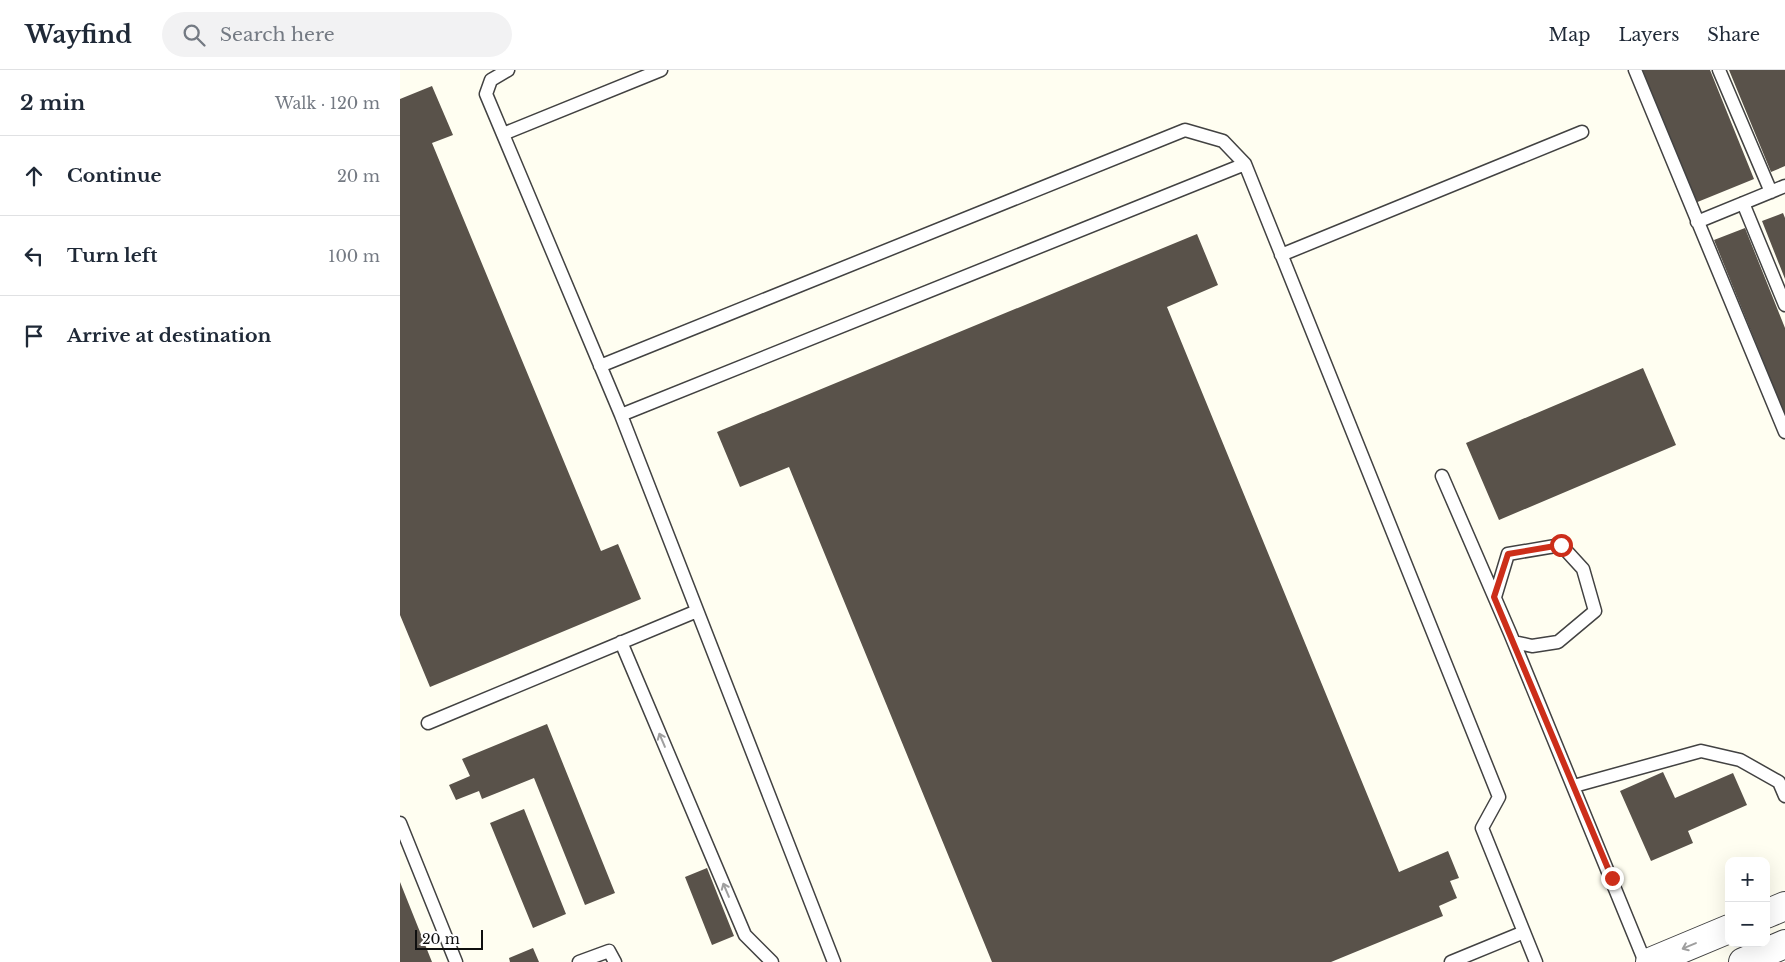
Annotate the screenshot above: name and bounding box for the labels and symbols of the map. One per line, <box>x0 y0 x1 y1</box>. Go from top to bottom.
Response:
route start <box>1550 534 1573 557</box>
one-way arrow <box>656 733 666 748</box>
route end <box>1601 867 1624 890</box>
one-way arrow <box>720 883 730 898</box>
scale bar <box>415 927 482 950</box>
one-way arrow <box>1682 941 1697 951</box>

